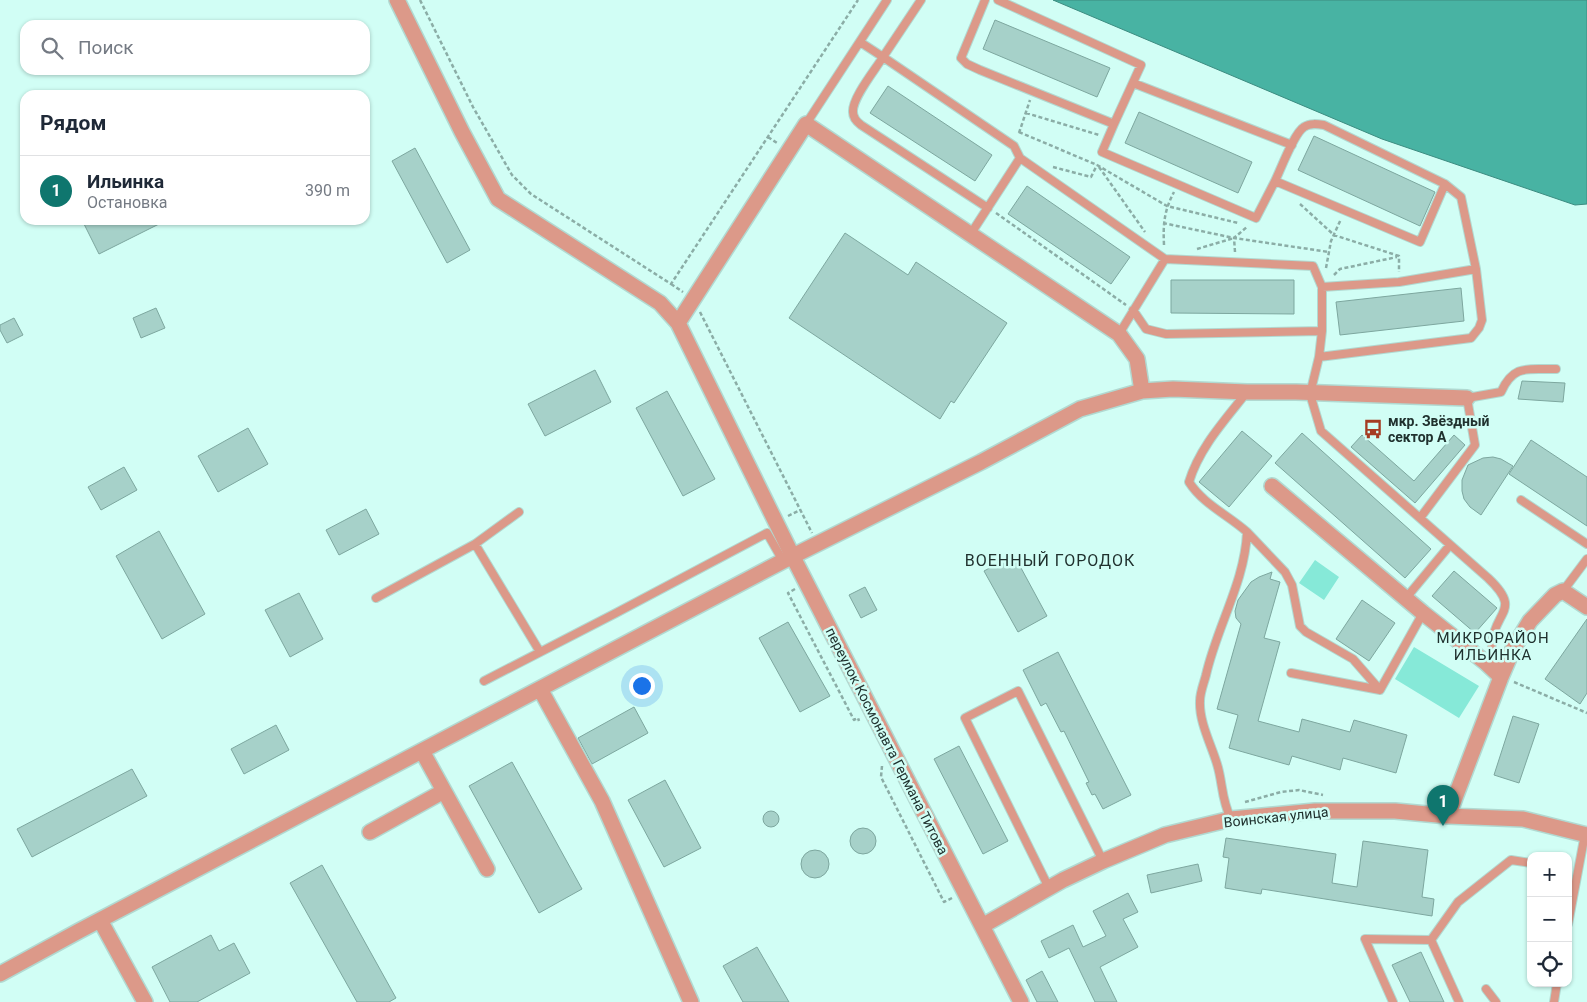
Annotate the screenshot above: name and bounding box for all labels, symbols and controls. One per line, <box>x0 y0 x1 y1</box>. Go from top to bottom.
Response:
search box <box>20 20 370 75</box>
icon: search <box>38 34 66 62</box>
text: Поиск <box>78 36 134 59</box>
text: Рядом <box>40 111 106 135</box>
text: Ильинка <box>87 170 164 193</box>
text: 1 <box>51 181 61 200</box>
text: 390 m <box>305 181 350 200</box>
text: Остановка <box>87 193 168 212</box>
place label: мкр. Звёздный сектор А <box>1388 413 1490 445</box>
bus stop icon: мкр. Звёздный сектор А <box>1362 418 1384 440</box>
district label: ВОЕННЫЙ ГОРОДОК <box>965 551 1135 570</box>
street label: переулок Космонавта Германа Титова <box>823 625 951 857</box>
district label: МИКРОРАЙОН ИЛЬИНКА <box>1436 629 1550 664</box>
your location <box>629 673 655 699</box>
pin: 1 <box>1427 785 1459 826</box>
street label: Воинская улица <box>1223 804 1329 830</box>
map controls <box>1527 852 1572 987</box>
button: + <box>1527 852 1572 897</box>
button: − <box>1527 897 1572 942</box>
button: locate <box>1527 942 1572 987</box>

